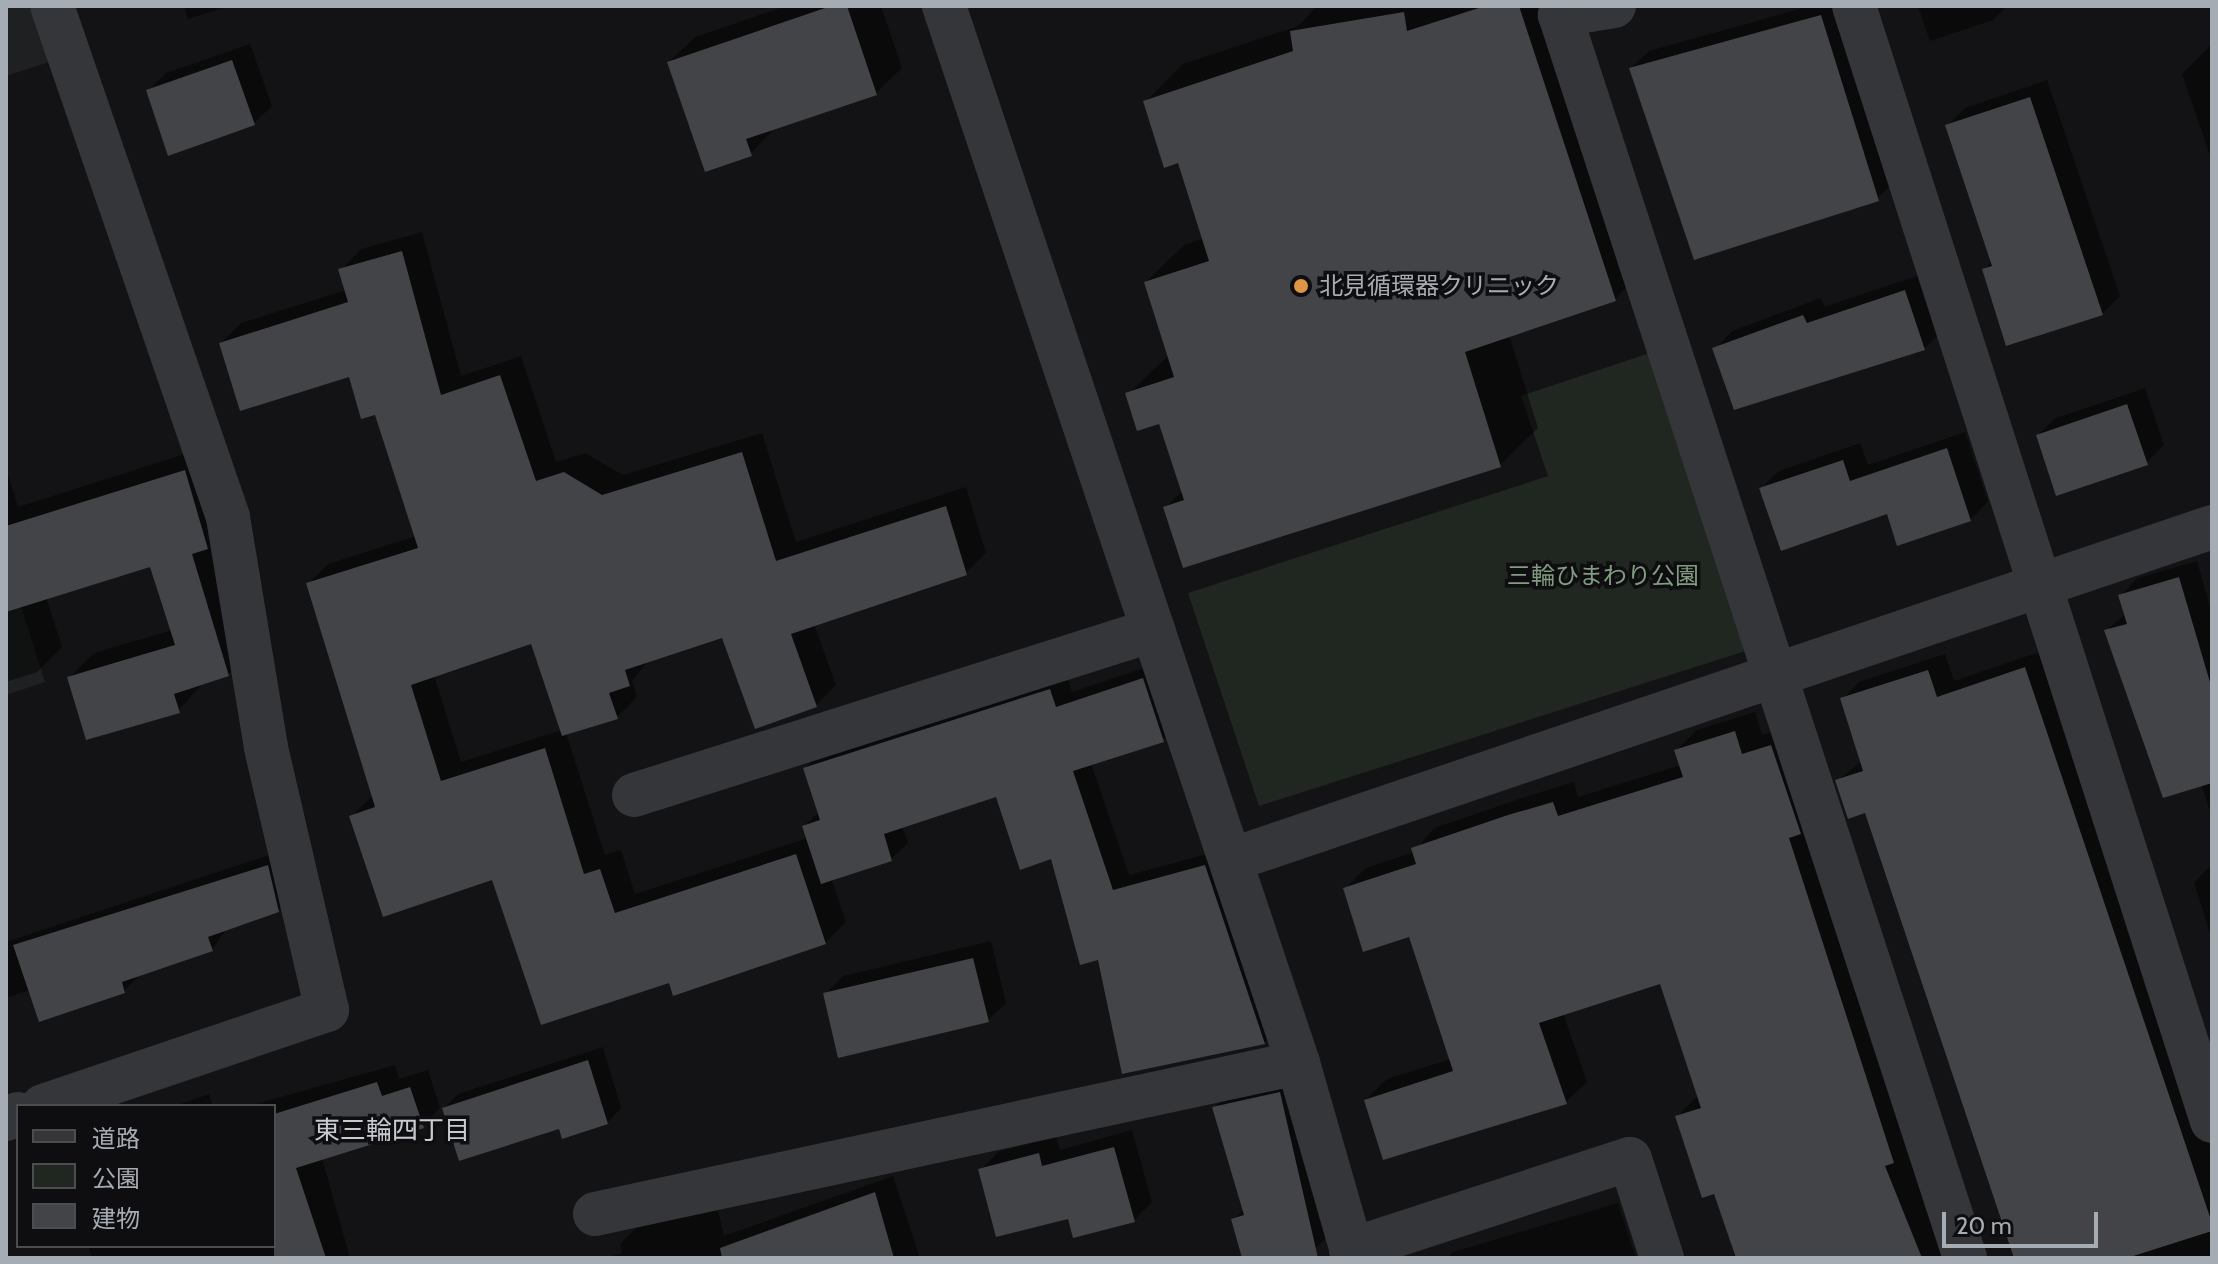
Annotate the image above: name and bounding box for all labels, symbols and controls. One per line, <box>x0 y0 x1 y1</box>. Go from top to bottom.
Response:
place label: 北見循環器クリニック <box>1319 272 1559 300</box>
marker: 北見循環器クリニック <box>1290 275 1312 297</box>
park label: 三輪ひまわり公園 <box>1507 562 1699 590</box>
legend <box>16 1104 276 1248</box>
district label: 東三輪四丁目 <box>314 1115 470 1147</box>
text: 道路 <box>92 1124 140 1153</box>
text: 公園 <box>92 1164 140 1193</box>
scale bar <box>1946 1196 2102 1246</box>
text: 建物 <box>92 1204 140 1233</box>
text: 20 m <box>1956 1211 2012 1240</box>

